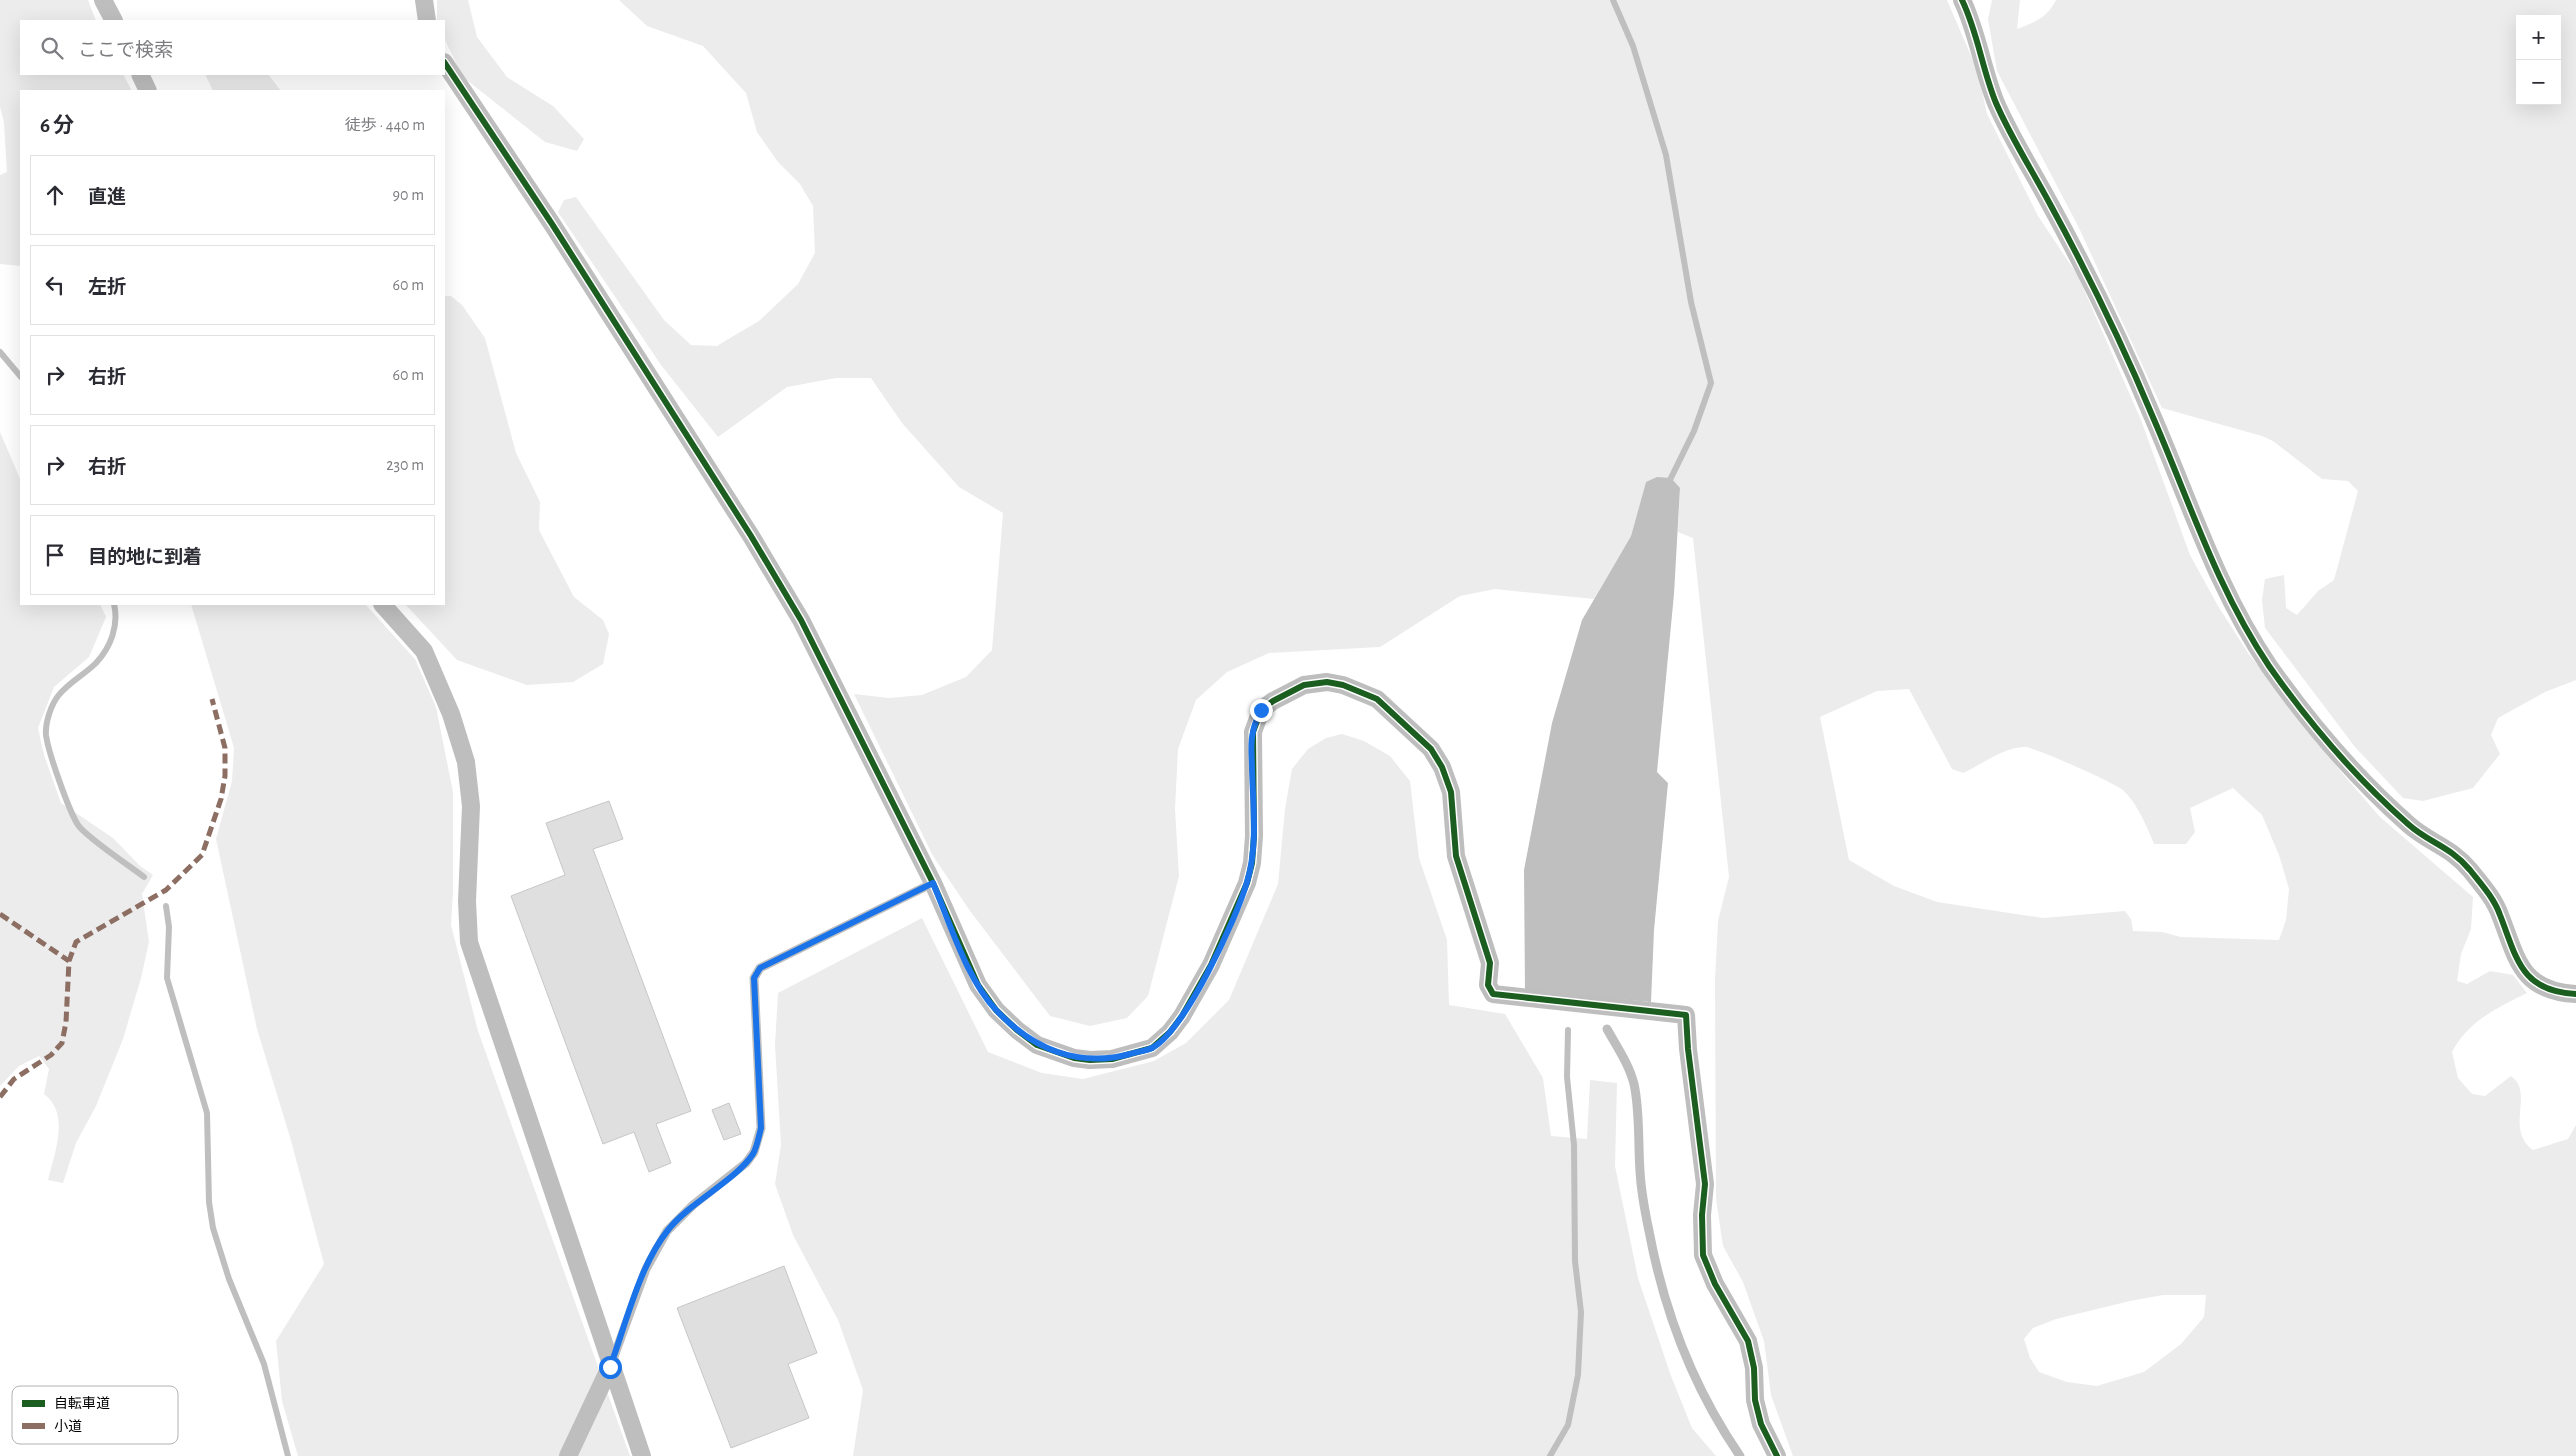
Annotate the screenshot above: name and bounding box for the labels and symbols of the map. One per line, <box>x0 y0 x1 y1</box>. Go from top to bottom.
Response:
route end <box>1250 699 1273 722</box>
route start <box>599 1356 622 1379</box>
legend <box>12 1386 178 1444</box>
text: 自転車道 <box>54 1396 110 1411</box>
text: 小道 <box>54 1419 82 1434</box>

